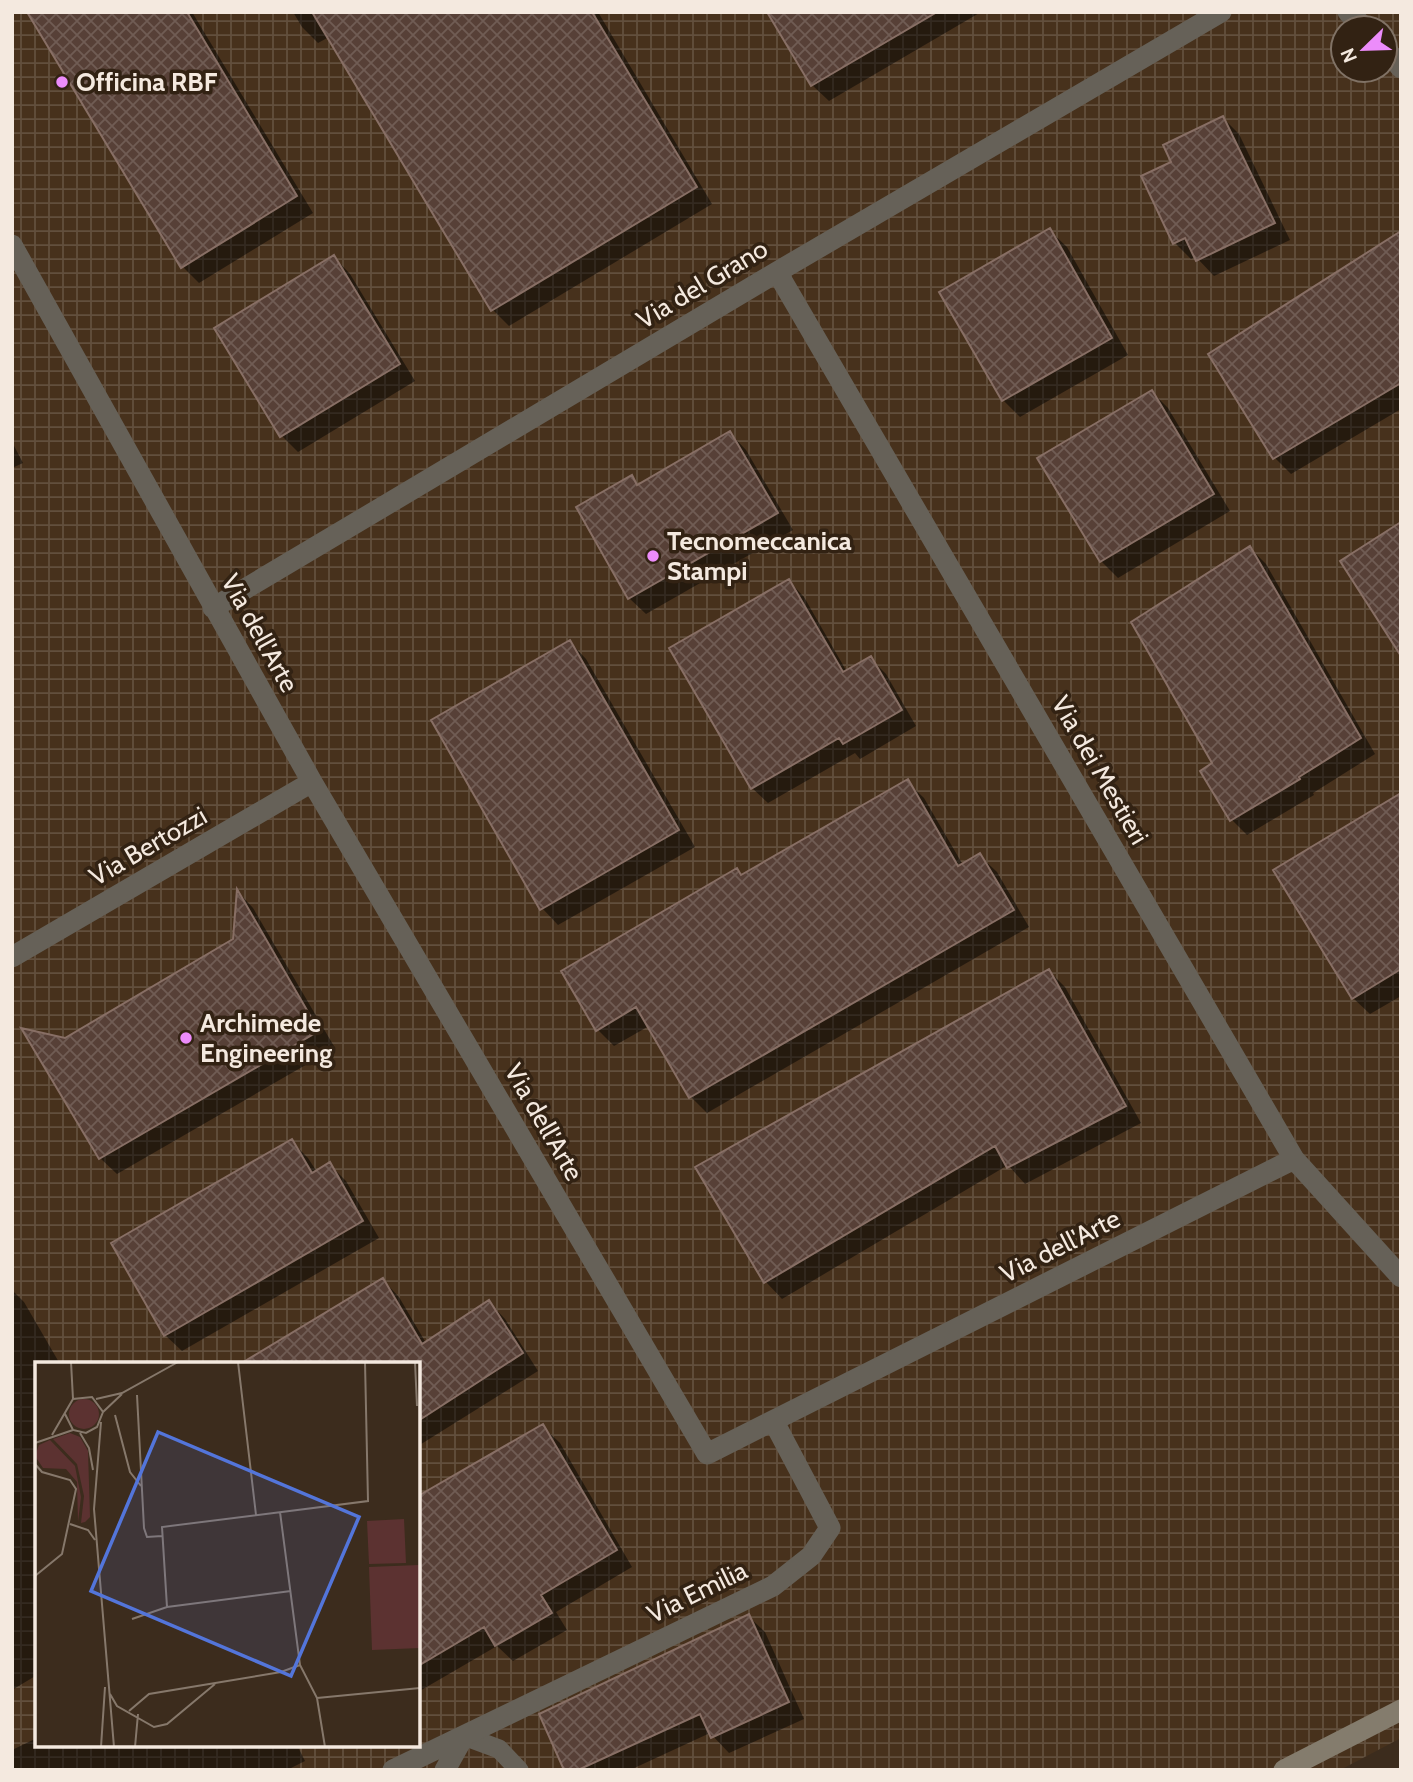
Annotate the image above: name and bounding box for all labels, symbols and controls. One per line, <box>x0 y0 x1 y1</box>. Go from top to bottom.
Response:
north arrow <box>1329 14 1399 84</box>
text: N <box>1336 45 1362 66</box>
place label: Officina RBF <box>76 66 218 98</box>
marker: Officina RBF <box>54 74 70 90</box>
street label: Via del Grano <box>631 232 773 336</box>
place label: Tecnomeccanica Stampi <box>667 525 852 587</box>
marker: Tecnomeccanica Stampi <box>645 548 661 564</box>
street label: Via dell'Arte <box>214 568 306 698</box>
street label: Via dei Mestieri <box>1045 690 1155 850</box>
street label: Via Bertozzi <box>83 799 213 893</box>
place label: Archimede Engineering <box>200 1007 332 1069</box>
marker: Archimede Engineering <box>178 1030 194 1046</box>
street label: Via dell'Arte <box>498 1058 590 1186</box>
street label: Via dell'Arte <box>995 1202 1125 1290</box>
inset map <box>35 1362 420 1747</box>
street label: Via Emilia <box>642 1554 753 1630</box>

